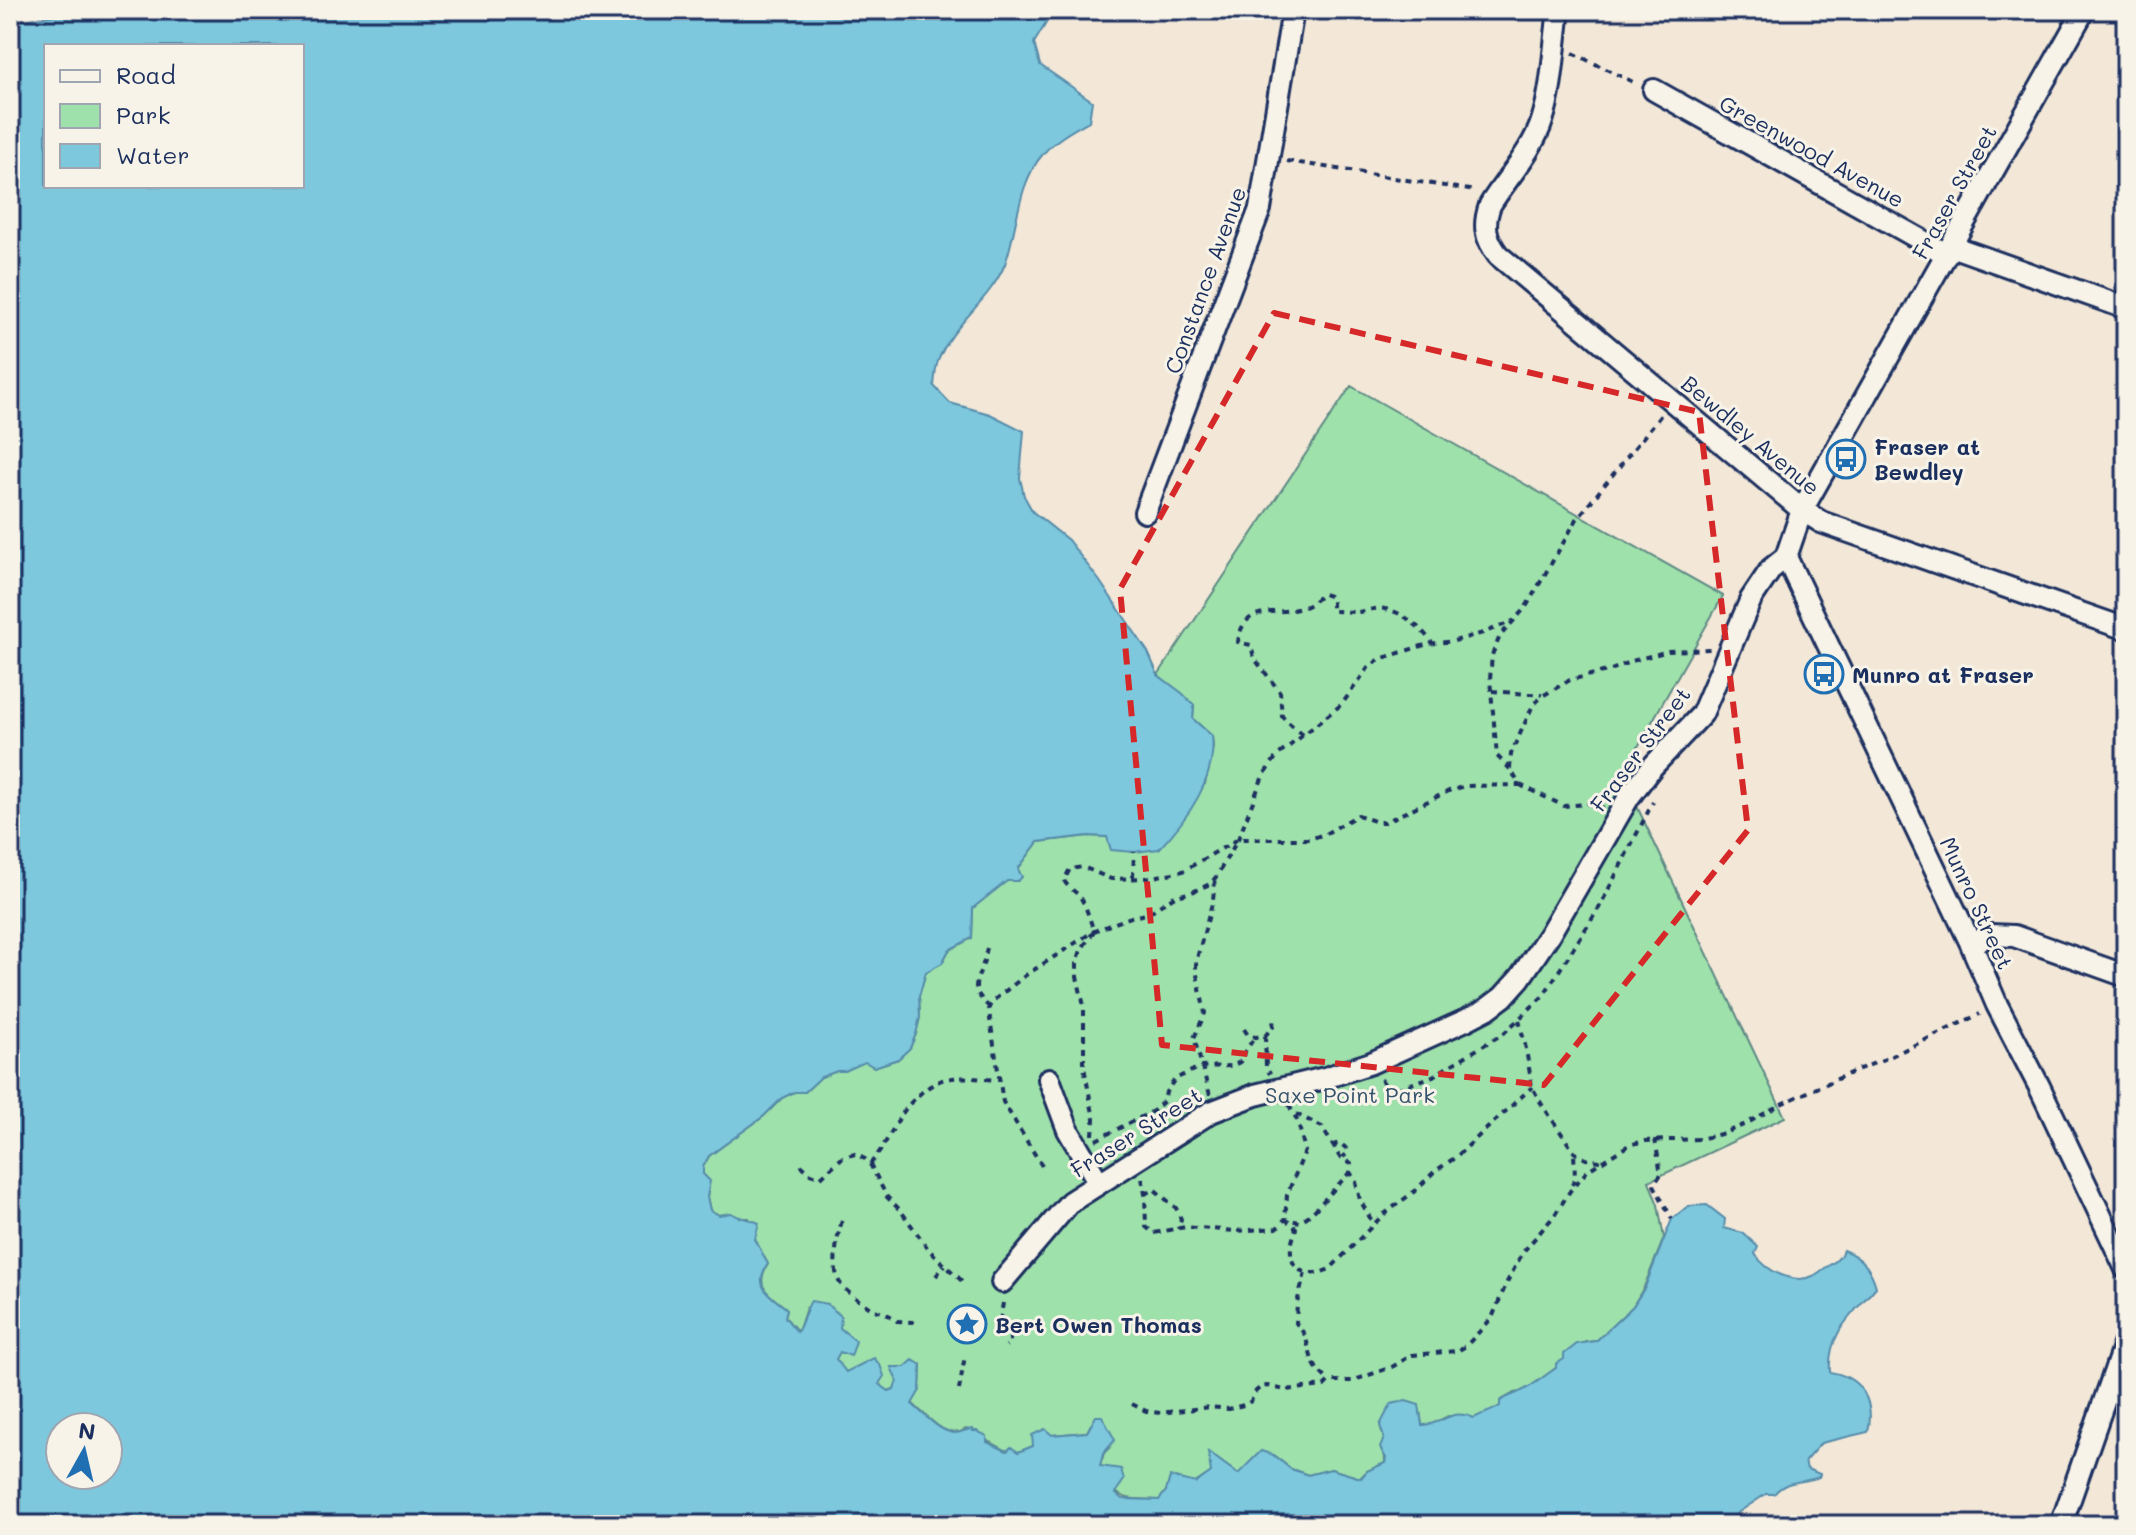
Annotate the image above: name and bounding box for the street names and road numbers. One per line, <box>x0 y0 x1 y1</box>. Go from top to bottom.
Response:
street label: Greenwood Avenue <box>1714 88 1910 214</box>
street label: Fraser Street <box>1905 120 2003 264</box>
street label: Constance Avenue <box>1158 183 1252 377</box>
street label: Bewdley Avenue <box>1676 369 1826 501</box>
street label: Fraser Street <box>1583 681 1697 817</box>
street label: Munro Street <box>1934 832 2020 974</box>
street label: Fraser Street <box>1065 1080 1207 1184</box>

